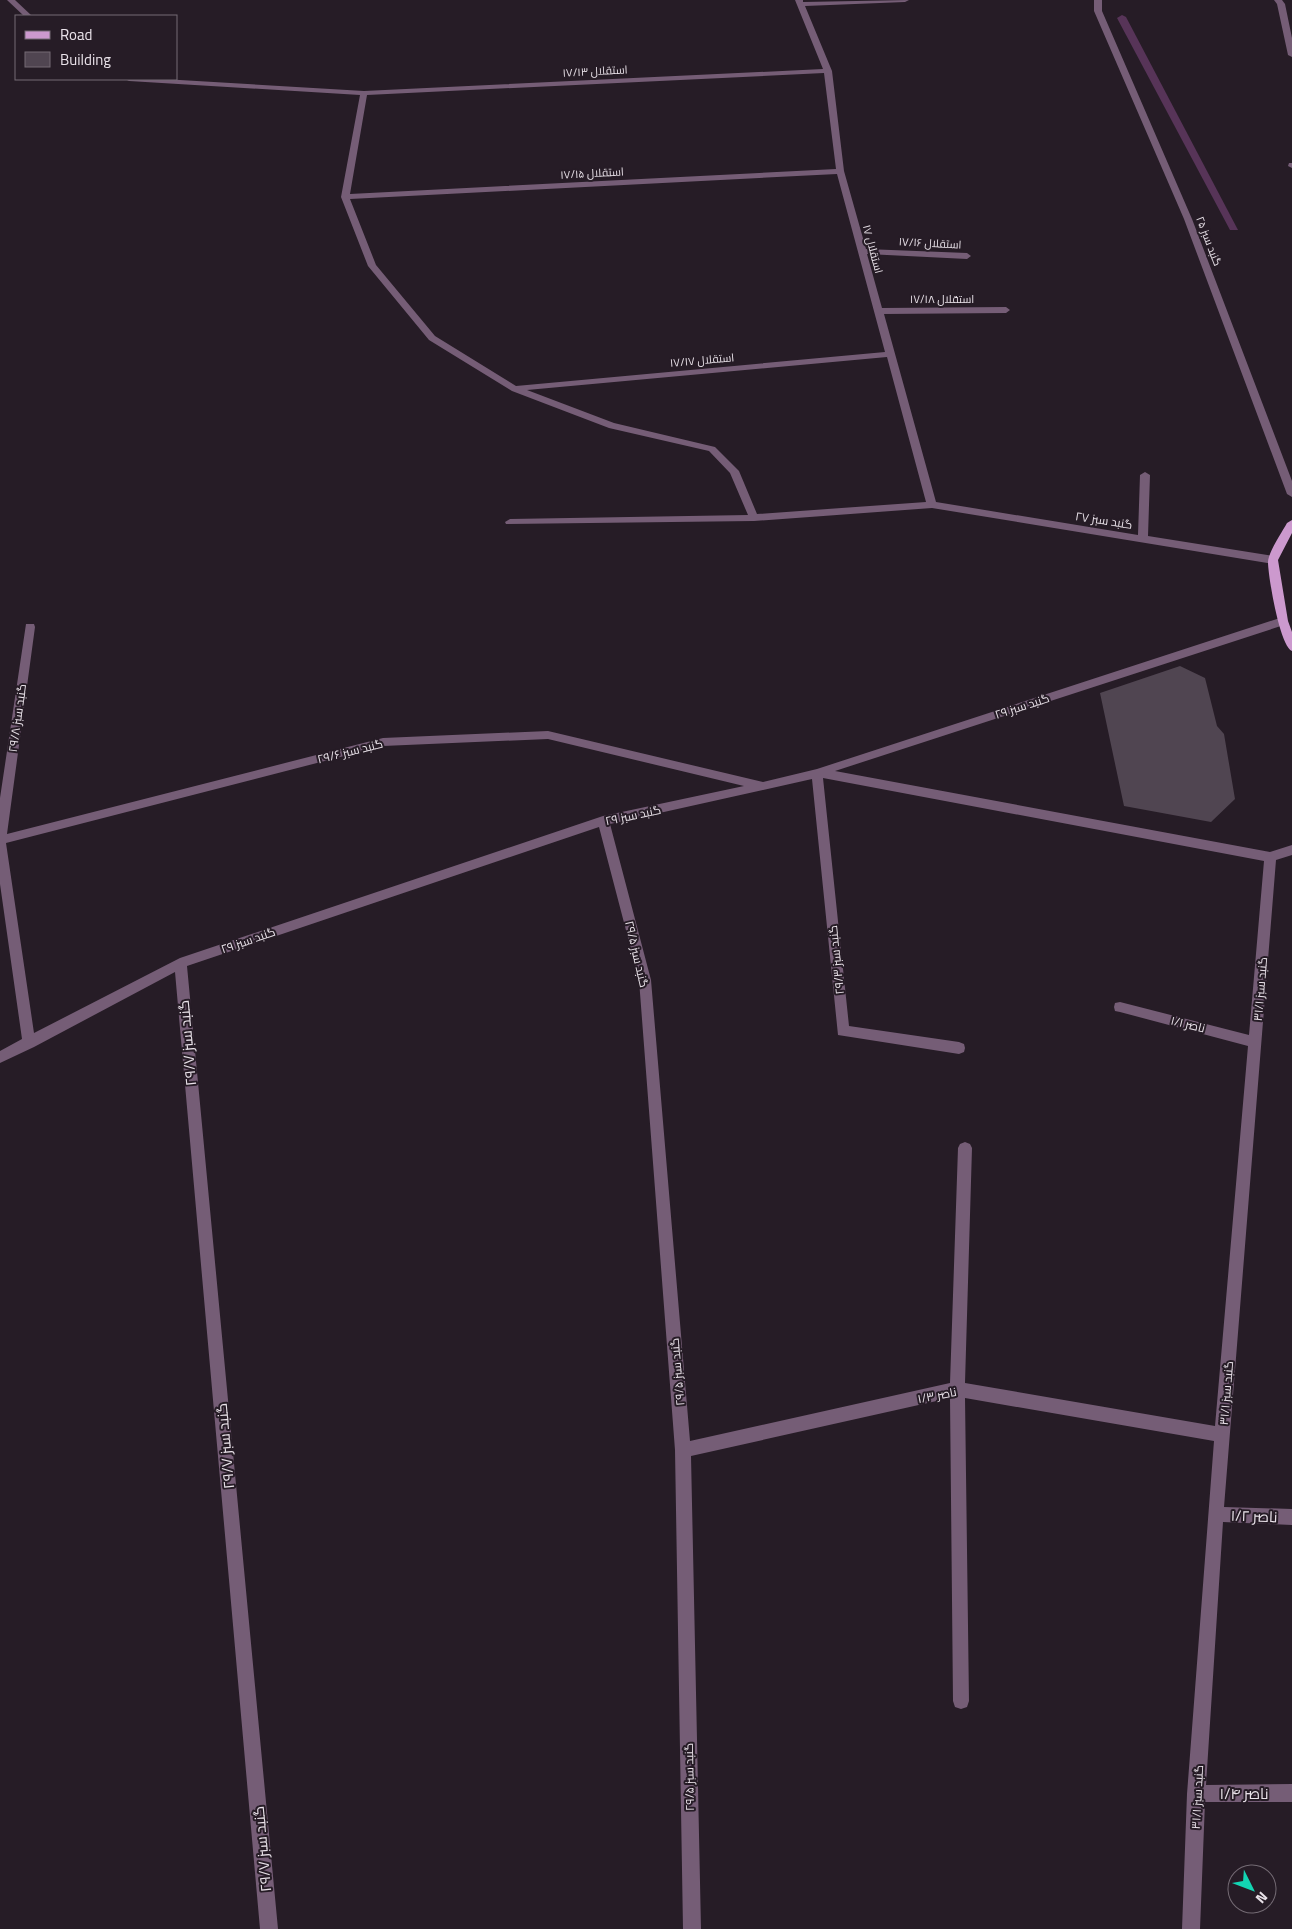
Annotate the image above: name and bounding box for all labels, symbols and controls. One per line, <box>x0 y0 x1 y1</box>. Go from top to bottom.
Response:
legend <box>15 15 178 80</box>
text: Road <box>60 23 92 46</box>
text: Building <box>60 48 111 71</box>
street label: استقلال ۱۷/۱۳ <box>562 61 628 81</box>
street label: استقلال ۱۷/۱۵ <box>560 163 624 183</box>
street label: گنبد سبز ۲۵ <box>1192 214 1226 268</box>
street label: استقلال ۱۷ <box>859 223 887 275</box>
street label: استقلال ۱۷/۱۶ <box>898 233 962 253</box>
street label: استقلال ۱۷/۱۸ <box>910 291 974 307</box>
street label: استقلال ۱۷/۱۷ <box>669 349 735 371</box>
street label: گنبد سبز ۲۷ <box>1074 506 1134 534</box>
street label: گنبد سبز ۲۹/۸ <box>3 683 31 753</box>
street label: گنبد سبز ۲۹ <box>992 688 1052 724</box>
street label: گنبد سبز ۲۹/۶ <box>315 734 385 768</box>
street label: گنبد سبز ۲۹ <box>603 800 663 830</box>
street label: گنبد سبز ۲۹/۵ <box>620 919 654 989</box>
street label: گنبد سبز ۲۹ <box>218 922 278 958</box>
street label: گنبد سبز ۲۹/۳ <box>823 924 849 996</box>
street label: گنبد سبز ۳۱/۱ <box>1248 956 1272 1022</box>
street label: گنبد سبز ۲۹/۷ <box>172 999 202 1087</box>
street label: ناصر ۱/۱ <box>1169 1011 1207 1037</box>
street label: گنبد سبز ۲۹/۵ <box>665 1337 689 1407</box>
street label: گنبد سبز ۳۱/۱ <box>1214 1360 1238 1426</box>
street label: ناصر ۱/۳ <box>916 1382 958 1408</box>
street label: گنبد سبز ۲۹/۷ <box>210 1402 240 1490</box>
street label: ناصر ۱/۲ <box>1230 1504 1278 1528</box>
street label: گنبد سبز ۲۹/۵ <box>679 1743 699 1811</box>
street label: گنبد سبز ۳۱/۱ <box>1186 1764 1208 1830</box>
street label: ناصر ۱/۴ <box>1220 1782 1268 1805</box>
street label: گنبد سبز ۲۹/۷ <box>247 1805 277 1893</box>
north arrow <box>1227 1864 1277 1914</box>
text: N <box>1251 1887 1273 1909</box>

